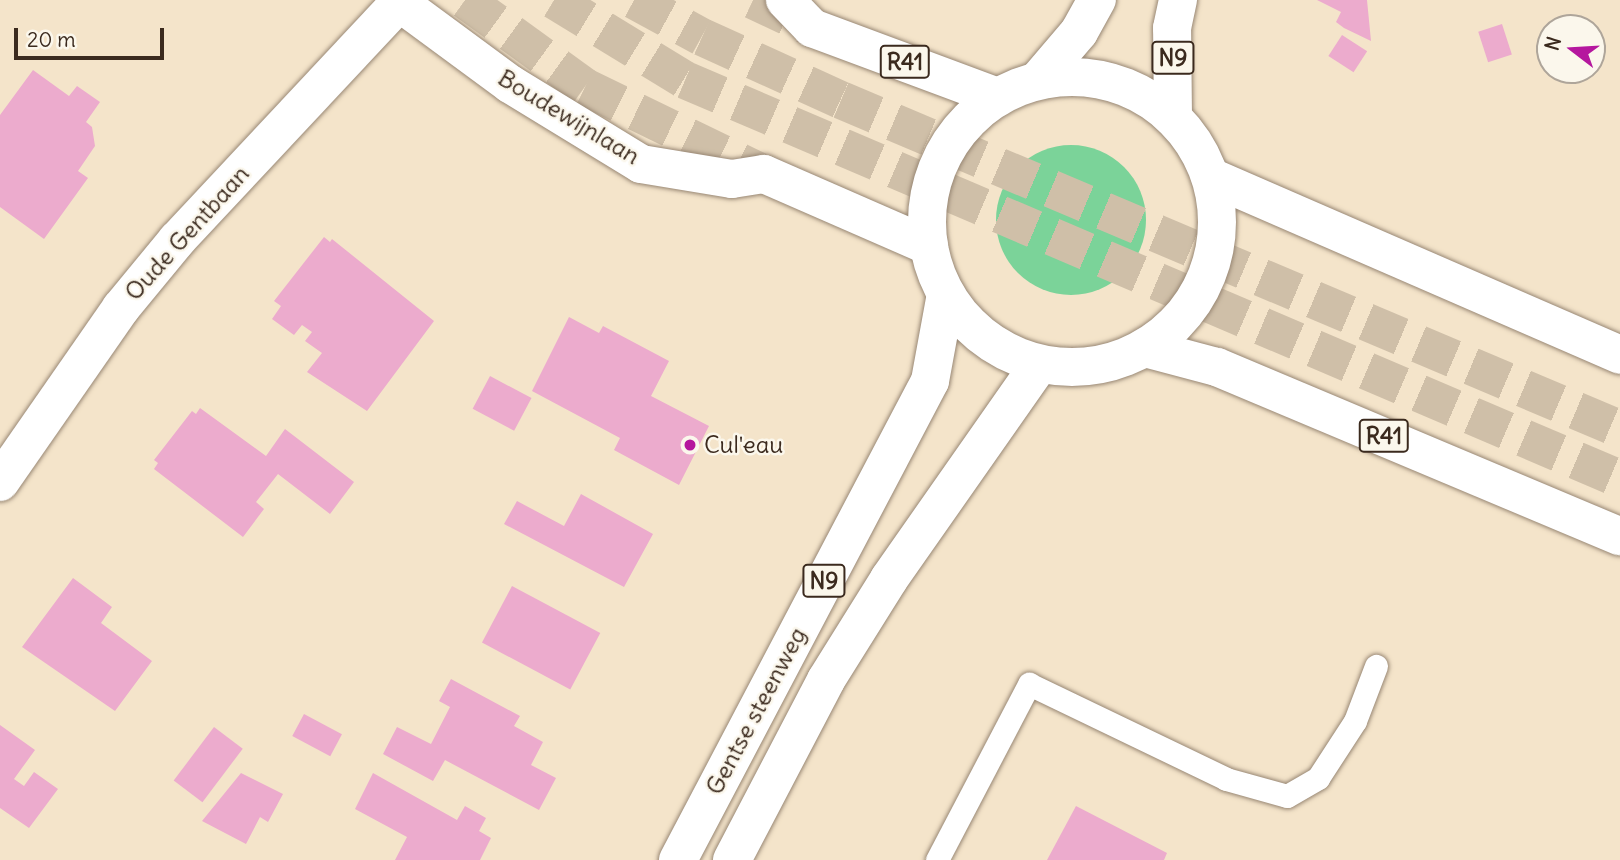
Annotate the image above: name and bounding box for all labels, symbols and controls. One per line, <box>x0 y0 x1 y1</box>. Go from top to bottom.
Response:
scale bar <box>18 14 168 58</box>
north arrow <box>1536 14 1606 84</box>
text: 20 m <box>27 26 76 53</box>
text: N <box>1539 34 1566 53</box>
road number: N9 <box>1150 39 1196 78</box>
road number: R41 <box>879 43 931 82</box>
street label: Boudewijnlaan <box>493 63 645 171</box>
street label: Oude Gentbaan <box>119 160 255 306</box>
road number: R41 <box>1358 416 1410 456</box>
place label: Cul'eau <box>704 431 783 459</box>
marker: Cul'eau <box>682 437 698 453</box>
road number: N9 <box>801 562 847 600</box>
street label: Gentse steenweg <box>700 623 812 799</box>

